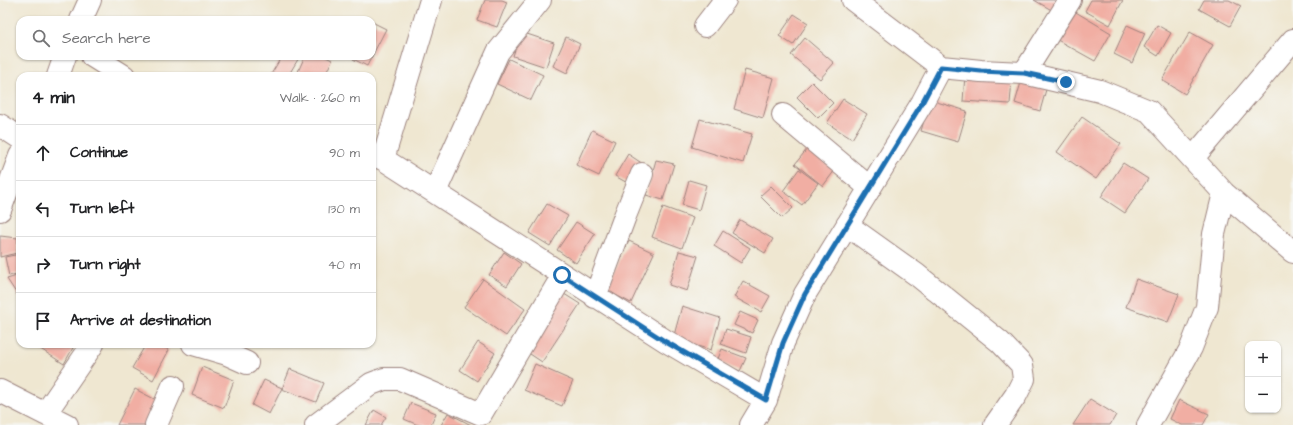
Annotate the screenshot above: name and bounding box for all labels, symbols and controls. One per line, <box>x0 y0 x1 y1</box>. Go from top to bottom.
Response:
search box <box>16 16 376 60</box>
icon: search <box>30 27 52 49</box>
text: Search here <box>62 28 151 49</box>
route end <box>1057 73 1075 91</box>
text: 4 min <box>32 86 75 110</box>
text: Walk · 260 m <box>280 89 360 107</box>
icon: ahead <box>32 142 54 164</box>
text: Continue <box>70 142 128 163</box>
text: 90 m <box>329 144 360 162</box>
icon: left <box>32 198 54 220</box>
text: Turn left <box>70 198 134 219</box>
text: 130 m <box>328 200 360 218</box>
icon: right <box>32 254 54 276</box>
text: Turn right <box>70 254 141 275</box>
text: 40 m <box>328 256 360 274</box>
route start <box>553 266 571 284</box>
icon: arrive <box>32 310 54 332</box>
text: Arrive at destination <box>70 310 211 331</box>
map controls <box>1245 341 1281 413</box>
button: + <box>1245 341 1281 377</box>
button: − <box>1245 377 1281 413</box>

